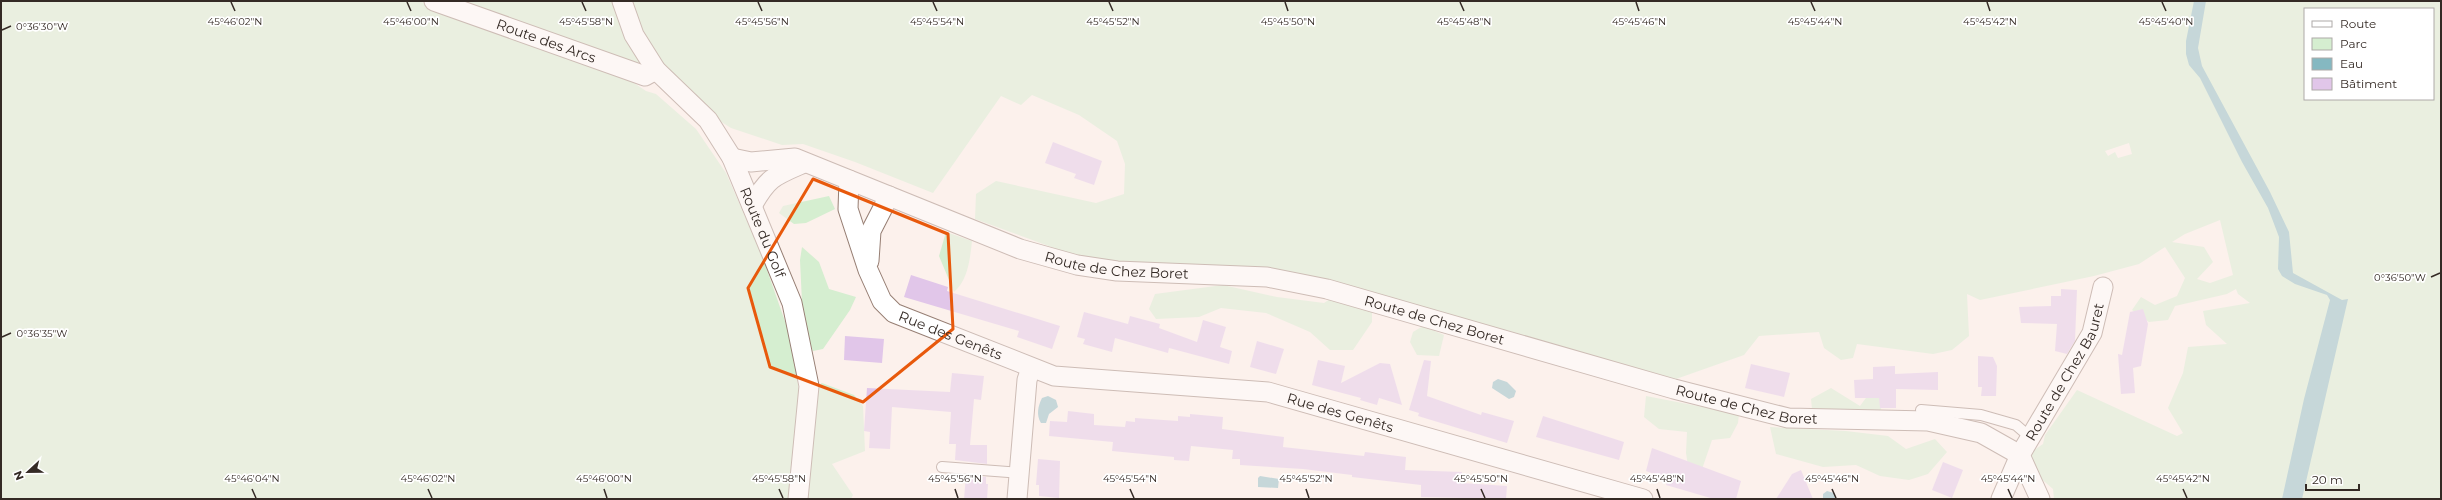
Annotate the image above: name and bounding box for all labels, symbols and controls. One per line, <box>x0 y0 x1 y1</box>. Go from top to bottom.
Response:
legend <box>2304 8 2434 100</box>
text: 45°46'02"N <box>208 15 262 28</box>
text: 45°46'00"N <box>383 15 439 28</box>
street label: Route des Arcs <box>494 15 599 67</box>
text: 45°45'58"N <box>559 15 613 28</box>
text: 45°45'56"N <box>735 15 789 28</box>
text: 45°45'54"N <box>910 15 964 28</box>
text: 45°45'52"N <box>1086 15 1140 28</box>
text: 45°45'50"N <box>1261 15 1315 28</box>
text: 45°45'48"N <box>1437 15 1491 28</box>
text: 45°45'46"N <box>1612 15 1666 28</box>
text: 45°45'44"N <box>1788 15 1842 28</box>
text: 45°45'42"N <box>1963 15 2017 28</box>
text: 45°45'40"N <box>2139 15 2193 28</box>
text: Route <box>2340 16 2376 31</box>
text: 0°36'30"W <box>16 20 68 33</box>
text: Parc <box>2340 36 2367 51</box>
text: Eau <box>2340 56 2363 71</box>
text: Bâtiment <box>2340 76 2397 91</box>
street label: Route du Golf <box>736 184 790 282</box>
street label: Route de Chez Boret <box>1043 247 1189 283</box>
text: 0°36'50"W <box>2374 271 2426 284</box>
street label: Route de Chez Boret <box>1362 291 1507 349</box>
street label: Route de Chez Bauret <box>2021 301 2108 444</box>
street label: Rue des Genêts <box>896 307 1005 364</box>
text: 0°36'35"W <box>17 327 67 340</box>
street label: Route de Chez Boret <box>1674 381 1818 428</box>
street label: Rue des Genêts <box>1285 389 1396 436</box>
north arrow <box>8 452 48 492</box>
scale bar <box>2306 466 2359 492</box>
text: N <box>11 469 27 482</box>
text: 45°46'04"N <box>224 472 280 485</box>
text: 45°46'02"N <box>401 472 455 485</box>
text: 45°46'00"N <box>576 472 632 485</box>
text: 45°45'58"N <box>752 472 806 485</box>
text: 45°45'56"N <box>928 472 982 485</box>
text: 45°45'54"N <box>1103 472 1157 485</box>
text: 45°45'52"N <box>1279 472 1333 485</box>
text: 45°45'50"N <box>1454 472 1508 485</box>
text: 45°45'48"N <box>1630 472 1684 485</box>
text: 45°45'46"N <box>1805 472 1859 485</box>
text: 45°45'44"N <box>1981 472 2035 485</box>
text: 45°45'42"N <box>2156 472 2210 485</box>
text: 20 m <box>2312 472 2343 487</box>

